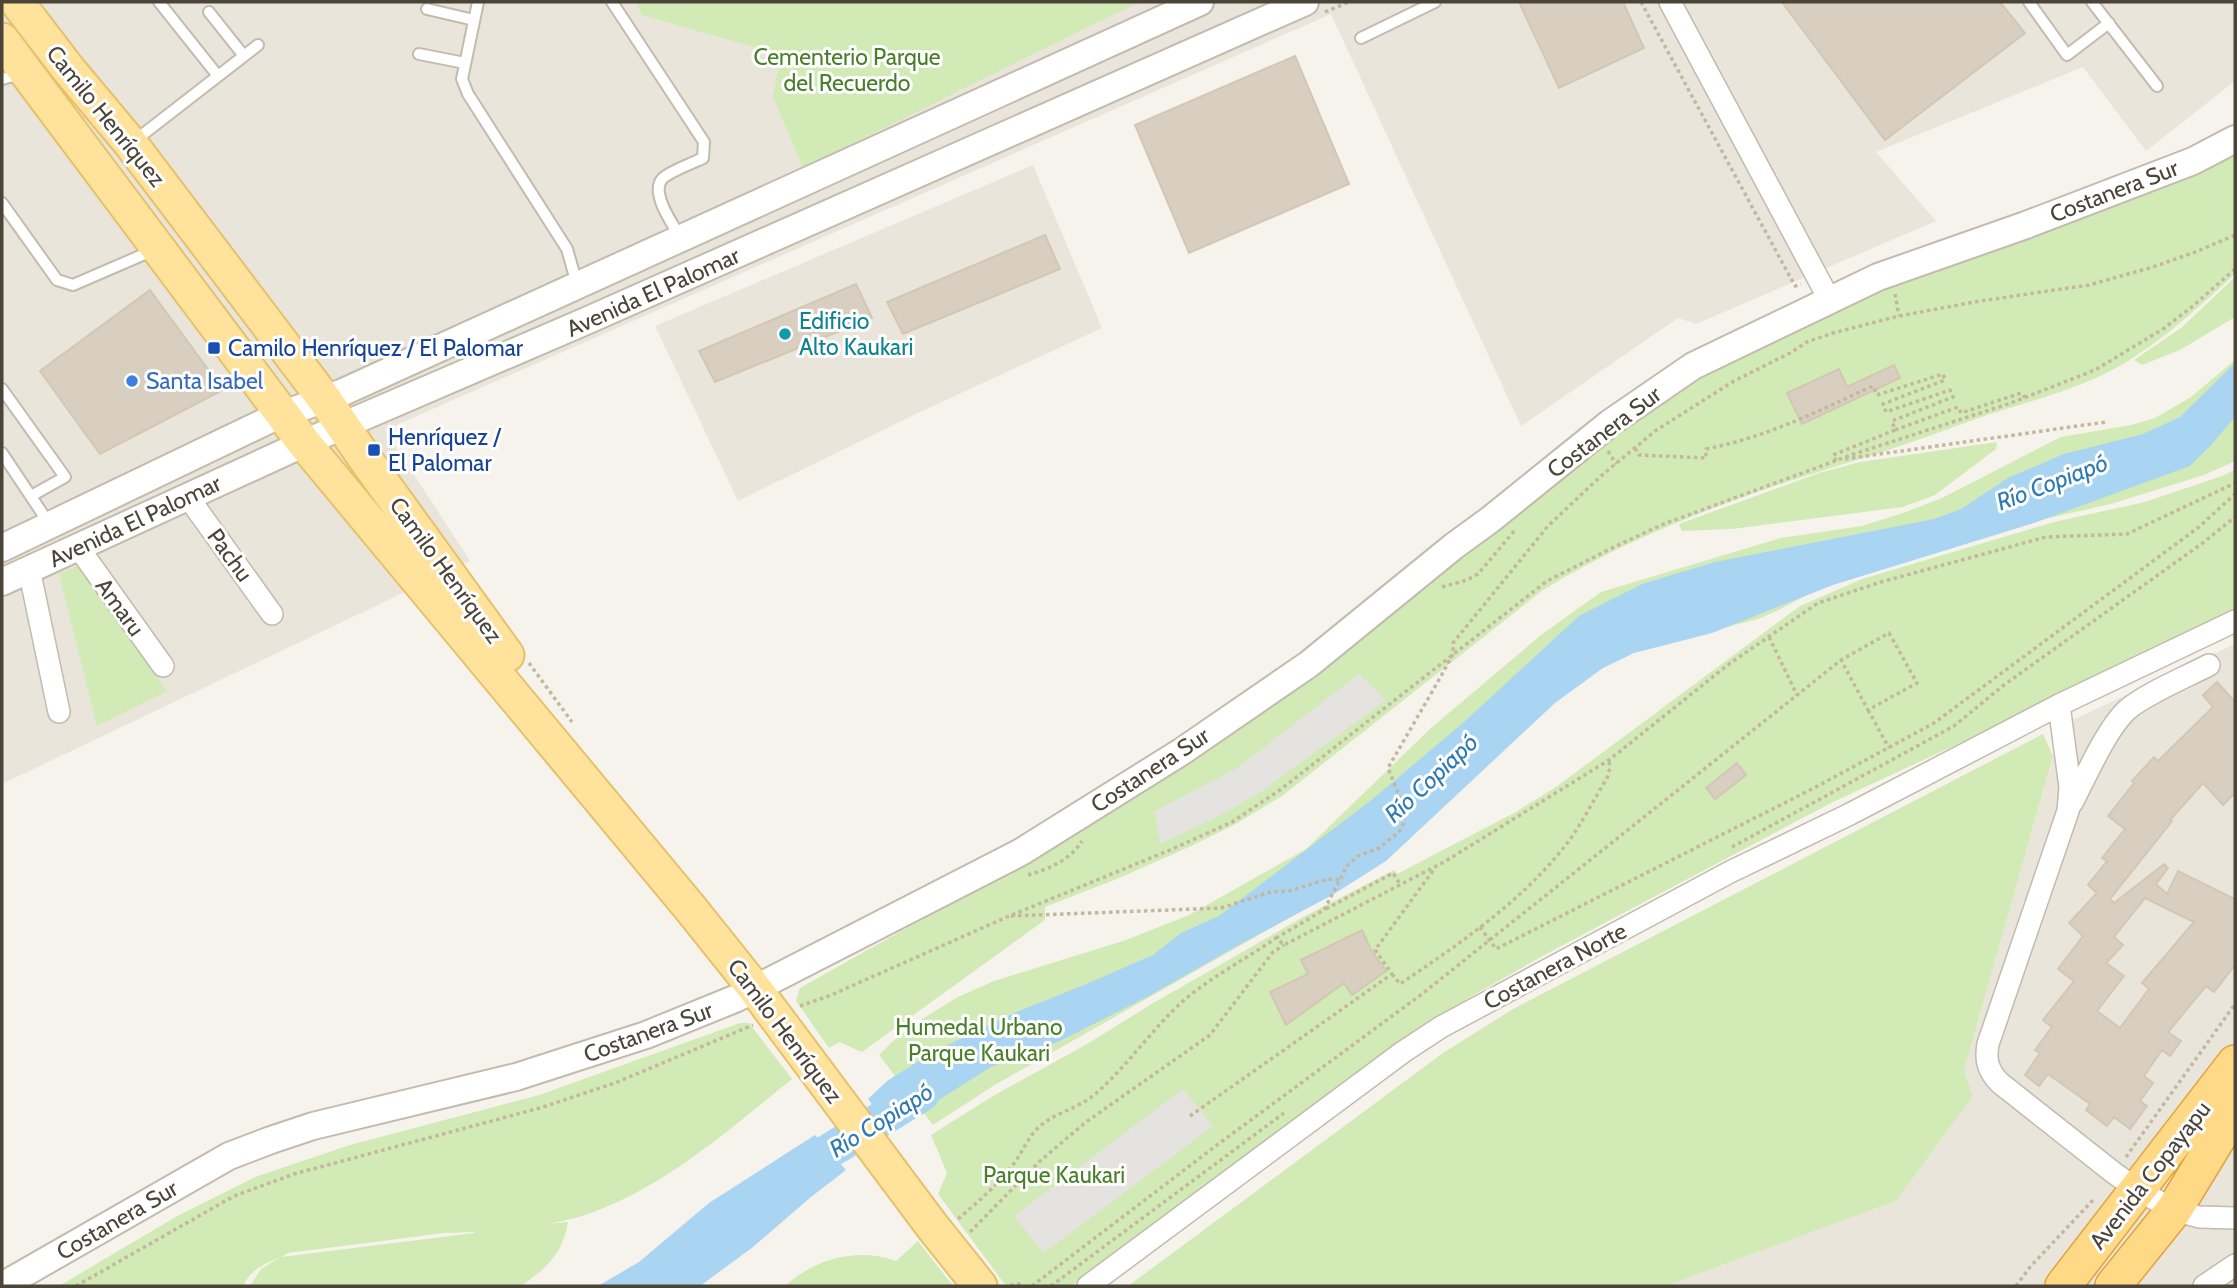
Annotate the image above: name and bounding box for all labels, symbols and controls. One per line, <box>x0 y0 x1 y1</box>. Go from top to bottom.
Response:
street label: Camilo Henríquez <box>41 40 172 192</box>
park label: Cementerio Parque del Recuerdo <box>753 43 941 97</box>
street label: Costanera Sur <box>2046 153 2183 228</box>
street label: Avenida El Palomar <box>562 241 745 343</box>
place label: Edificio Alto Kaukari <box>799 307 913 361</box>
marker: Edificio Alto Kaukari <box>777 326 793 342</box>
place label: Camilo Henríquez / El Palomar <box>228 334 524 362</box>
marker: Camilo Henríquez / El Palomar <box>206 340 222 356</box>
place label: Santa Isabel <box>146 367 264 395</box>
marker: Santa Isabel <box>124 373 140 389</box>
street label: Costanera Sur <box>1542 380 1667 484</box>
place label: Henríquez / El Palomar <box>388 423 502 477</box>
marker: Henríquez / El Palomar <box>366 442 382 458</box>
water label: Río Copiapó <box>1992 448 2112 516</box>
street label: Avenida El Palomar <box>45 469 226 573</box>
street label: Camilo Henríquez <box>384 492 508 649</box>
street label: Pachu <box>201 523 259 587</box>
street label: Amaru <box>90 573 150 641</box>
street label: Costanera Sur <box>1086 721 1215 819</box>
water label: Río Copiapó <box>1378 728 1484 828</box>
street label: Costanera Norte <box>1479 916 1632 1015</box>
street label: Camilo Henríquez <box>722 953 849 1109</box>
street label: Costanera Sur <box>580 995 717 1068</box>
park label: Humedal Urbano Parque Kaukari <box>895 1013 1063 1067</box>
water label: Río Copiapó <box>824 1077 938 1163</box>
street label: Avenida Copayapu <box>2083 1095 2217 1255</box>
park label: Parque Kaukari <box>983 1161 1125 1189</box>
street label: Costanera Sur <box>51 1174 183 1266</box>

